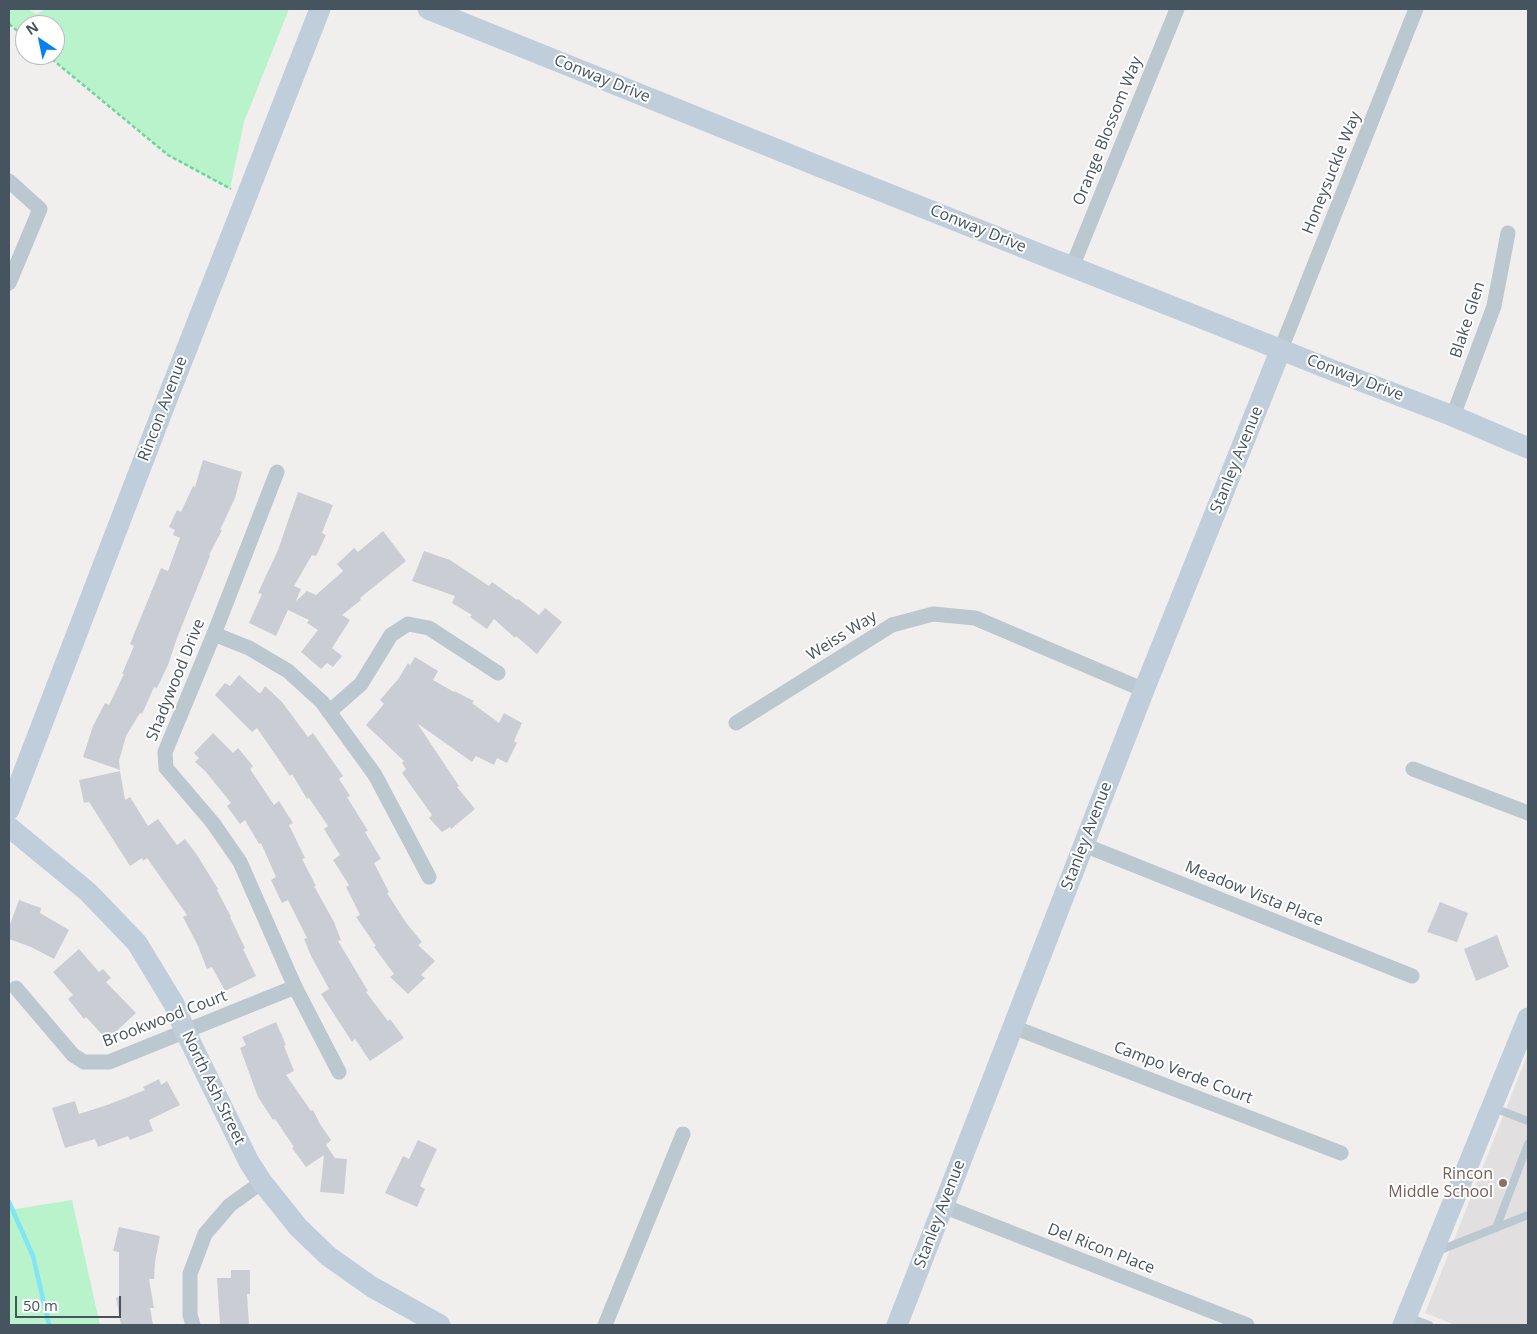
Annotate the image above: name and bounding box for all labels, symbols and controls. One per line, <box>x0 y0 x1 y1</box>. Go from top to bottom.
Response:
north arrow <box>15 15 65 65</box>
text: N <box>22 17 42 39</box>
street label: Conway Drive <box>551 51 653 107</box>
street label: Orange Blossom Way <box>1069 54 1147 208</box>
street label: Honeysuckle Way <box>1299 109 1365 237</box>
street label: Conway Drive <box>927 201 1029 257</box>
street label: Blake Glen <box>1447 279 1489 361</box>
street label: Conway Drive <box>1304 351 1406 405</box>
street label: Rincon Avenue <box>134 354 192 464</box>
street label: Stanley Avenue <box>1207 404 1267 516</box>
street label: Weiss Way <box>803 607 881 665</box>
street label: Shadywood Drive <box>143 616 209 744</box>
street label: Stanley Avenue <box>1058 779 1116 893</box>
street label: Meadow Vista Place <box>1182 857 1326 931</box>
street label: Brookwood Court <box>100 986 230 1052</box>
street label: North Ash Street <box>177 1028 249 1148</box>
street label: Campo Verde Court <box>1111 1038 1255 1108</box>
street label: Stanley Avenue <box>911 1157 969 1271</box>
place label: Rincon Middle School <box>1388 1164 1493 1202</box>
marker: Rincon Middle School <box>1497 1177 1509 1189</box>
street label: Del Ricon Place <box>1045 1220 1157 1278</box>
scale bar <box>18 1286 124 1318</box>
text: 50 m <box>23 1295 58 1315</box>

